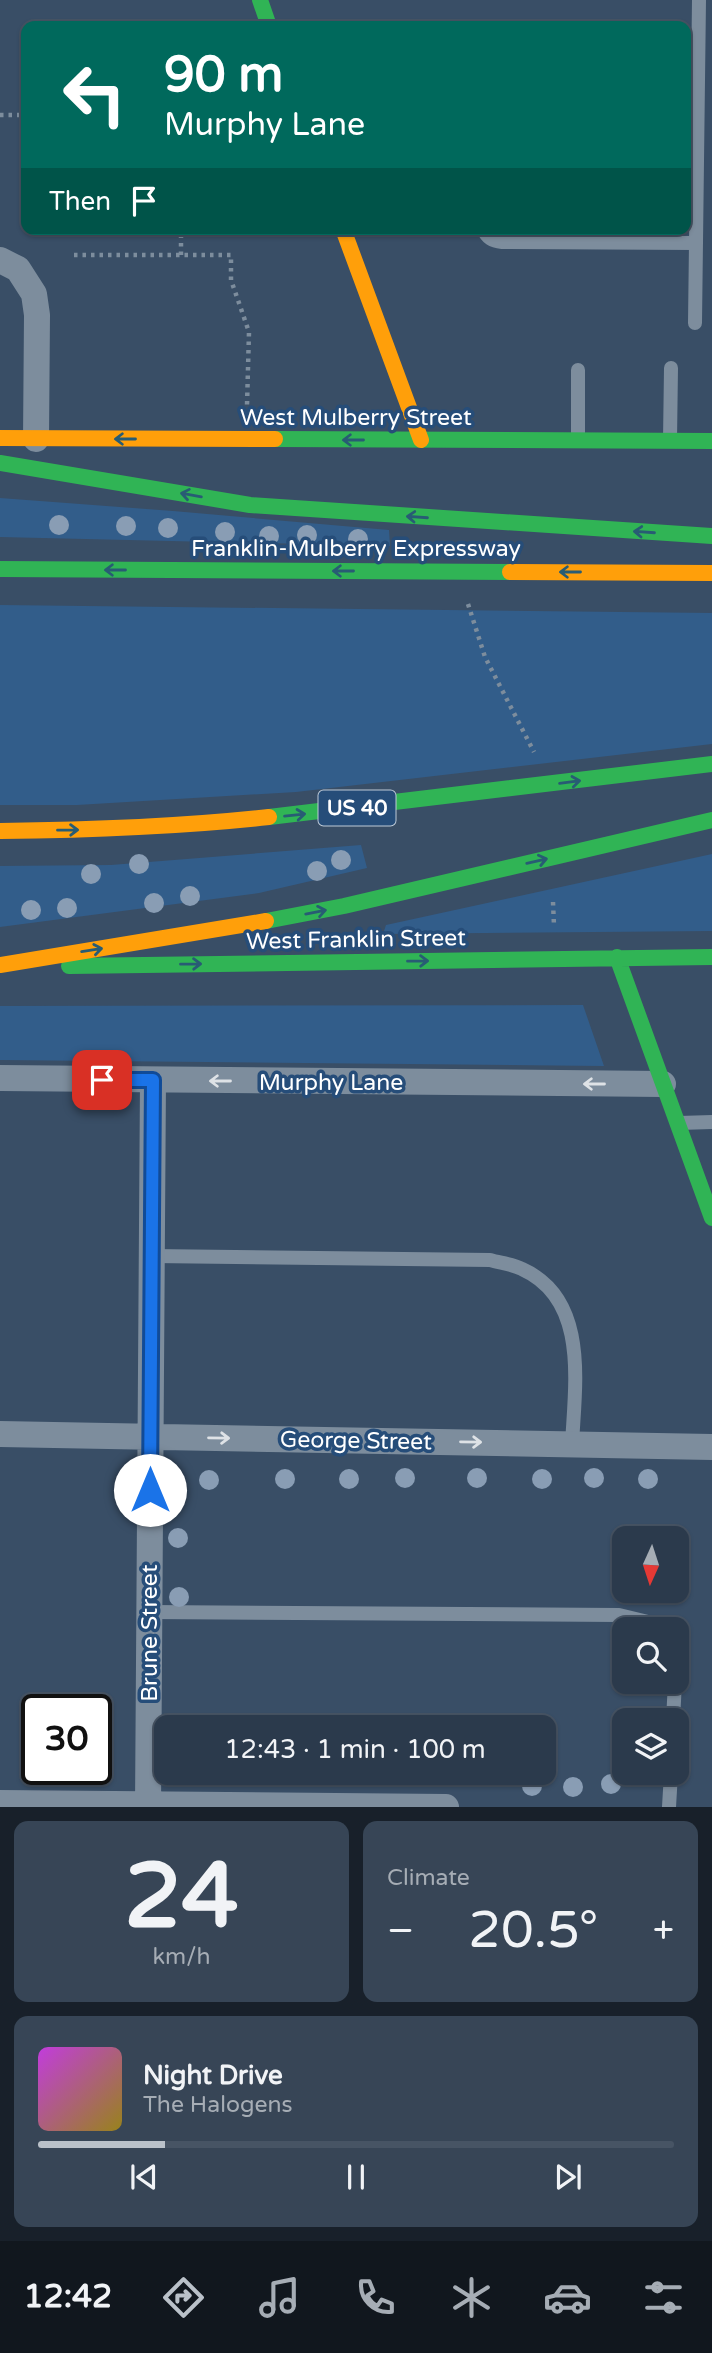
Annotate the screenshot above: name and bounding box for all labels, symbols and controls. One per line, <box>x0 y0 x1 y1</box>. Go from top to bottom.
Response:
text: 90 m <box>164 46 283 105</box>
icon: left <box>49 49 140 140</box>
text: Murphy Lane <box>164 106 365 144</box>
icon: arrive <box>125 182 163 220</box>
text: Then <box>49 186 111 217</box>
street label: West Mulberry Street <box>240 404 472 432</box>
one-way arrow <box>114 432 137 446</box>
one-way arrow <box>341 433 364 447</box>
one-way arrow <box>180 488 203 501</box>
one-way arrow <box>406 510 429 523</box>
one-way arrow <box>633 525 656 538</box>
street label: Franklin-Mulberry Expressway <box>191 535 521 563</box>
one-way arrow <box>104 563 127 576</box>
one-way arrow <box>332 564 355 578</box>
one-way arrow <box>559 566 582 579</box>
one-way arrow <box>558 775 581 788</box>
road number: US 40 <box>318 790 396 826</box>
one-way arrow <box>283 808 306 821</box>
one-way arrow <box>56 824 79 837</box>
one-way arrow <box>526 853 548 866</box>
one-way arrow <box>304 904 327 918</box>
street label: West Franklin Street <box>246 924 466 956</box>
one-way arrow <box>80 943 103 956</box>
one-way arrow <box>406 954 429 967</box>
one-way arrow <box>179 957 202 971</box>
pin <box>72 1050 132 1110</box>
icon: arrive <box>83 1061 121 1099</box>
street label: Murphy Lane <box>259 1069 403 1097</box>
one-way arrow <box>209 1074 232 1088</box>
one-way arrow <box>583 1077 606 1091</box>
street label: George Street <box>280 1426 432 1456</box>
one-way arrow <box>207 1431 230 1445</box>
one-way arrow <box>459 1435 482 1449</box>
position arrow <box>113 1453 187 1527</box>
north arrow <box>612 1526 690 1603</box>
map controls <box>612 1526 689 1785</box>
street label: Brune Street <box>136 1564 164 1702</box>
button: search <box>612 1617 689 1694</box>
speed limit sign: 30 <box>21 1694 112 1785</box>
button: layers <box>612 1708 689 1785</box>
text: 12:43 · 1 min · 100 m <box>224 1734 486 1765</box>
text: 24 <box>124 1842 239 1952</box>
text: Climate <box>387 1864 470 1892</box>
text: 20.5° <box>468 1899 598 1962</box>
text: − <box>387 1908 414 1954</box>
text: + <box>653 1908 674 1954</box>
text: km/h <box>153 1943 210 1971</box>
text: Night Drive <box>143 2060 283 2091</box>
text: The Halogens <box>143 2091 292 2119</box>
icon: previous <box>125 2158 163 2196</box>
icon: pause <box>337 2158 375 2196</box>
icon: next <box>549 2158 587 2196</box>
icon: directions <box>159 2273 208 2322</box>
icon: music <box>255 2273 304 2322</box>
icon: phone <box>351 2273 400 2322</box>
icon: climate <box>447 2273 496 2322</box>
icon: car <box>543 2273 592 2322</box>
icon: filters <box>639 2273 688 2322</box>
text: 12:42 <box>24 2278 112 2316</box>

